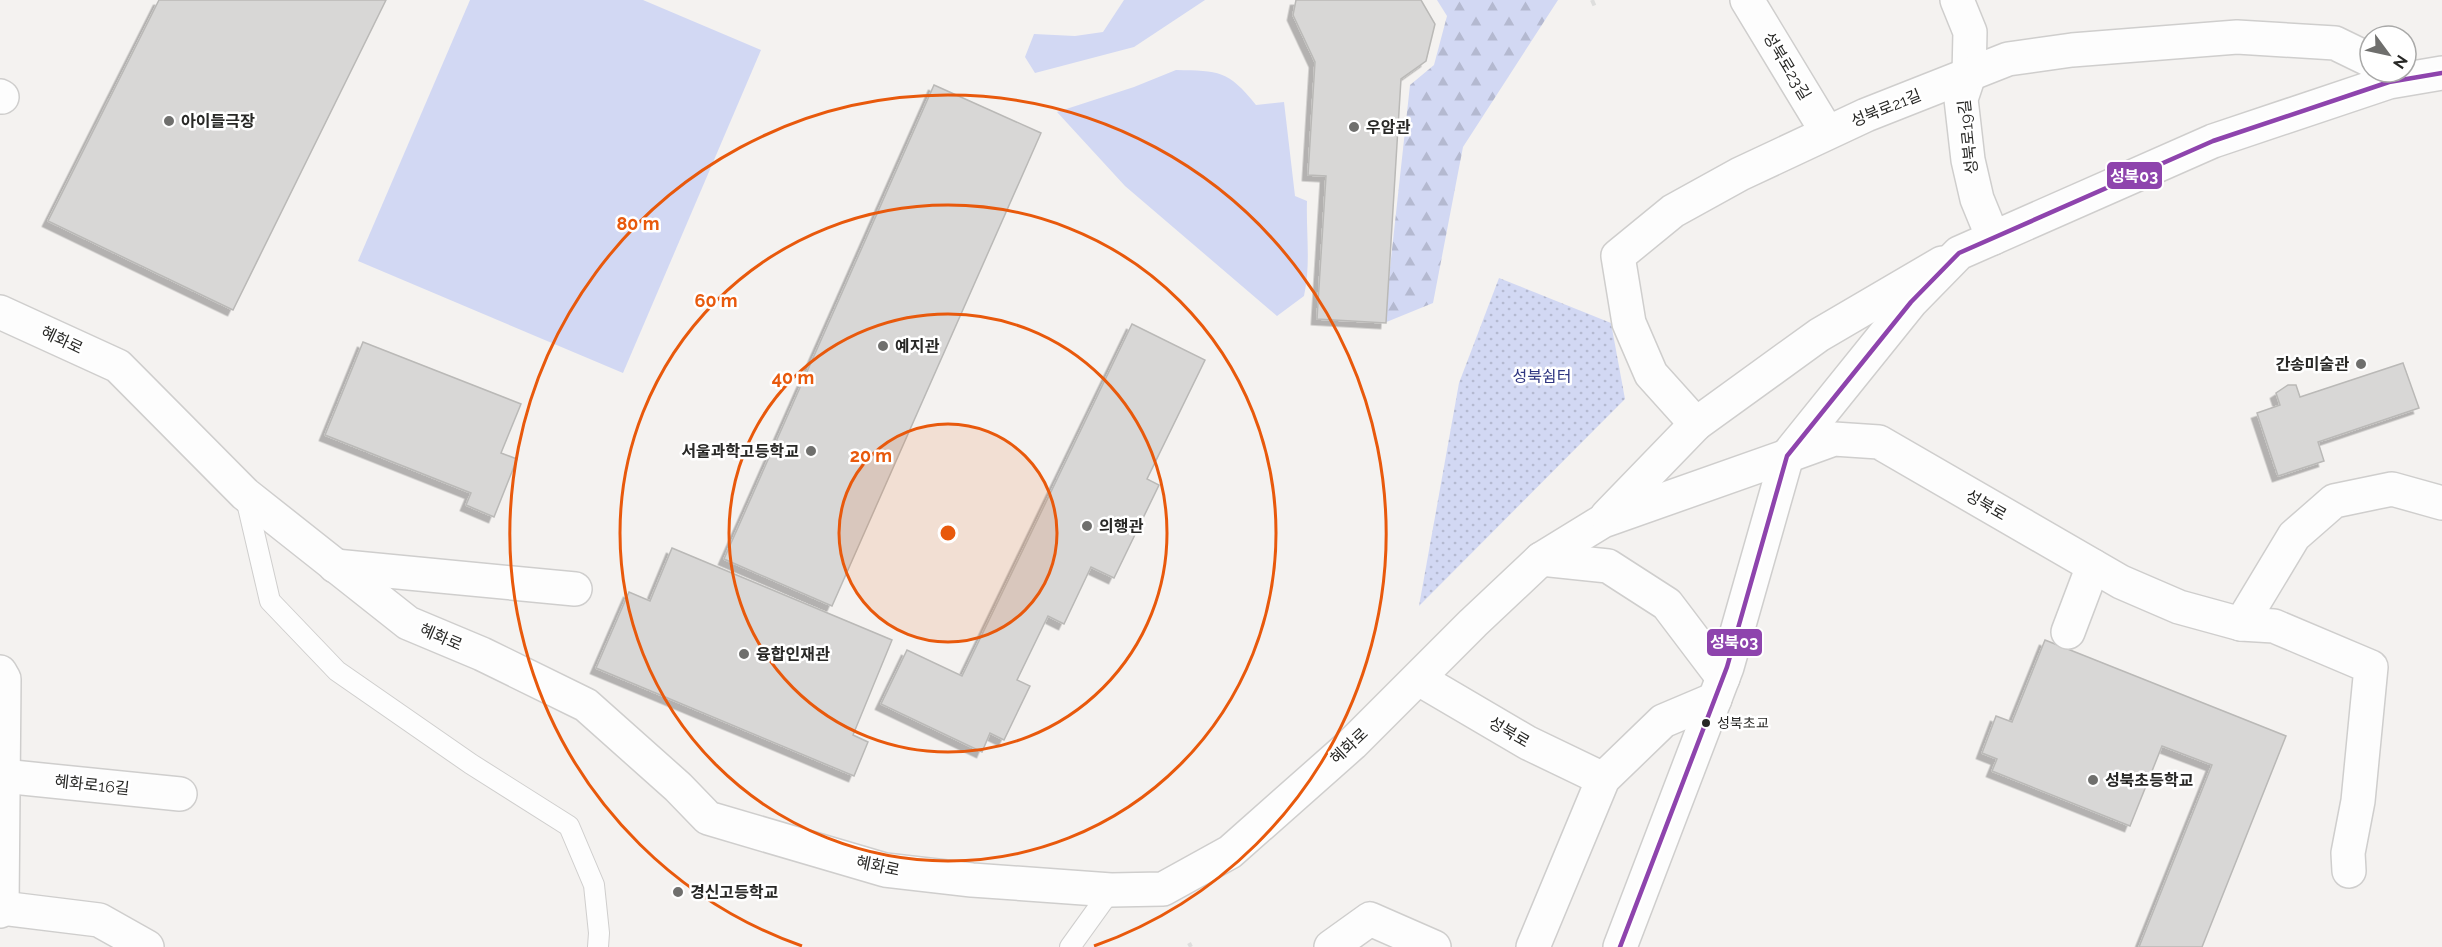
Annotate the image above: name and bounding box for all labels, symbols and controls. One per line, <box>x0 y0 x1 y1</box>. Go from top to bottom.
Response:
north arrow <box>2358 24 2418 84</box>
street label: 성북로23길 <box>1759 29 1815 103</box>
text: N <box>2389 52 2411 72</box>
street label: 성북로21길 <box>1848 85 1924 131</box>
street label: 성북로19길 <box>1955 99 1981 175</box>
place label: 아이들극장 <box>181 112 255 131</box>
marker: 아이들극장 <box>162 114 176 128</box>
place label: 우암관 <box>1366 118 1410 137</box>
marker: 우암관 <box>1347 120 1361 134</box>
line badge: 성북03 <box>2106 161 2163 190</box>
text: 성북03 <box>2110 167 2158 186</box>
text: 80 m <box>616 213 660 234</box>
text: 60 m <box>694 290 738 311</box>
street label: 혜화로 <box>38 322 86 358</box>
place label: 예지관 <box>895 337 939 356</box>
marker: 예지관 <box>876 339 890 353</box>
place label: 간송미술관 <box>2275 355 2349 374</box>
marker: 간송미술관 <box>2354 357 2368 371</box>
text: 40 m <box>772 367 814 388</box>
park label: 성북쉼터 <box>1513 367 1571 386</box>
place label: 서울과학고등학교 <box>681 442 799 461</box>
marker: 서울과학고등학교 <box>804 444 818 458</box>
text: 20 m <box>850 445 892 466</box>
street label: 성북로 <box>1962 486 2010 524</box>
place label: 의행관 <box>1099 517 1143 536</box>
marker: 의행관 <box>1080 519 1094 533</box>
centre of rings <box>938 523 958 543</box>
street label: 혜화로 <box>417 620 465 654</box>
line badge: 성북03 <box>1706 628 1763 657</box>
text: 성북03 <box>1710 633 1758 652</box>
place label: 융합인재관 <box>756 645 830 664</box>
marker: 융합인재관 <box>737 647 751 661</box>
street label: 성북로 <box>1485 713 1533 751</box>
place label: 성북초교 <box>1717 715 1769 731</box>
marker: 성북초교 <box>1700 717 1712 729</box>
street label: 혜화로 <box>1326 724 1372 768</box>
place label: 성북초등학교 <box>2105 771 2194 790</box>
street label: 혜화로16길 <box>54 772 130 798</box>
marker: 성북초등학교 <box>2086 773 2100 787</box>
street label: 혜화로 <box>854 852 902 880</box>
place label: 경신고등학교 <box>690 883 779 902</box>
marker: 경신고등학교 <box>671 885 685 899</box>

